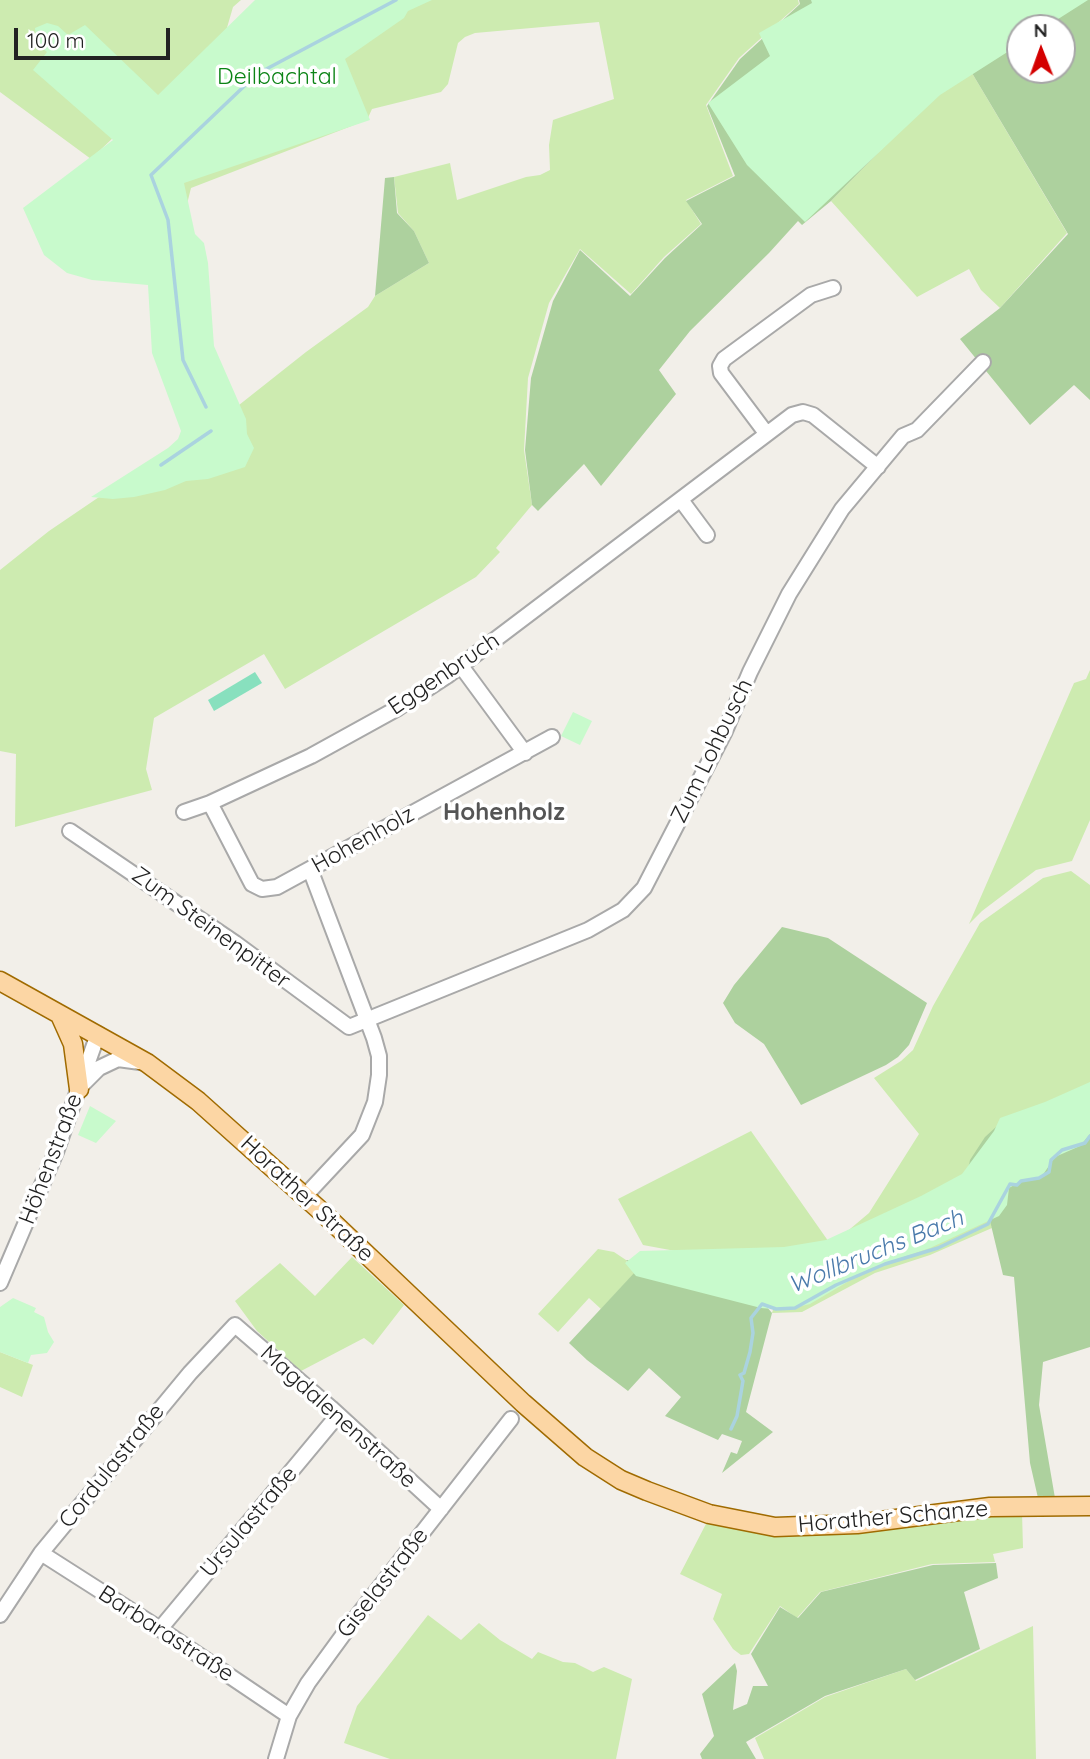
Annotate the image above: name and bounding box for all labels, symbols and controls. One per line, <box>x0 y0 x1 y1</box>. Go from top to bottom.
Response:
scale bar <box>18 14 173 58</box>
north arrow <box>1006 14 1076 84</box>
text: N <box>1033 18 1048 42</box>
text: 100 m <box>27 27 85 53</box>
park label: Deilbachtal <box>217 63 337 91</box>
street label: Eggenbruch <box>383 627 505 721</box>
street label: Zum Lohbusch <box>665 674 759 828</box>
district label: Hohenholz <box>443 799 565 827</box>
street label: Hohenholz <box>307 801 419 879</box>
street label: Zum Steinenpitter <box>126 861 296 995</box>
street label: Höhenstraße <box>13 1090 89 1228</box>
street label: Horather Straße <box>235 1130 379 1268</box>
water label: Wollbruchs Bach <box>784 1204 968 1300</box>
street label: Magdalenenstraße <box>254 1340 422 1494</box>
street label: Cordulastraße <box>53 1398 171 1534</box>
street label: Ursulastraße <box>195 1461 303 1583</box>
street label: Horather Schanze <box>797 1495 989 1539</box>
street label: Giselastraße <box>332 1523 434 1643</box>
street label: Barbarastraße <box>93 1580 239 1688</box>

